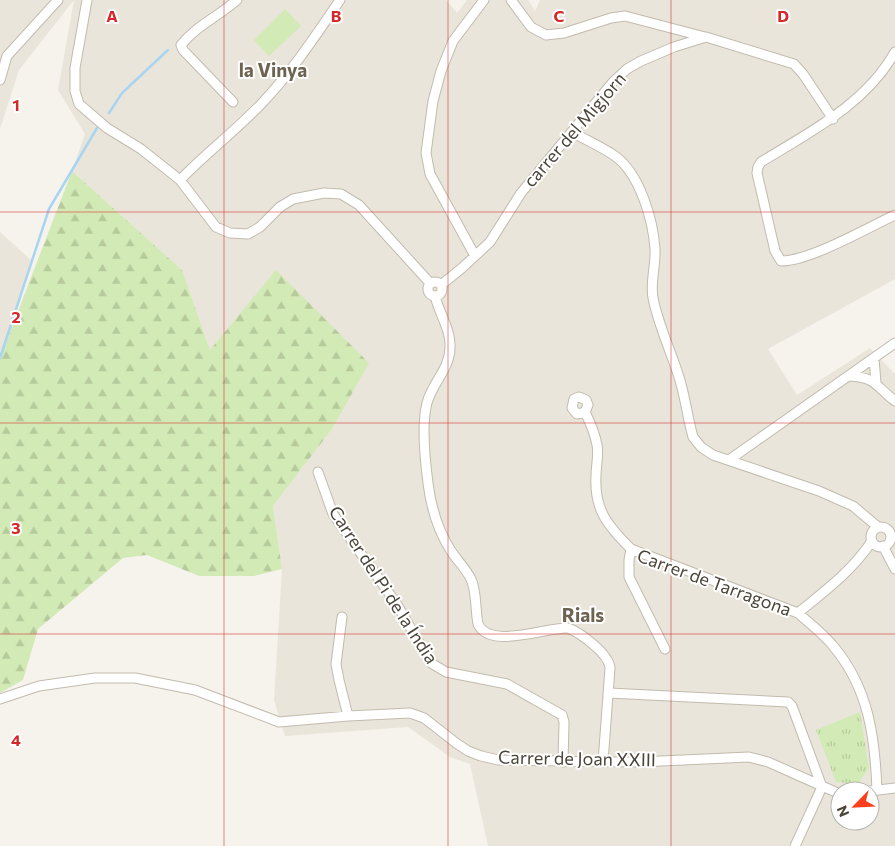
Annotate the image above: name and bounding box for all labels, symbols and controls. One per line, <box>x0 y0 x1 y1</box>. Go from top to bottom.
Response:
text: A <box>106 6 118 25</box>
text: B <box>331 6 342 25</box>
text: C <box>554 6 565 25</box>
text: D <box>777 6 789 25</box>
district label: la Vinya <box>239 58 307 81</box>
street label: carrer del Migjorn <box>518 67 630 191</box>
text: 1 <box>12 95 20 114</box>
text: 2 <box>11 307 21 326</box>
street label: Carrer del Pi de la Índia <box>325 501 443 668</box>
text: 3 <box>11 518 21 537</box>
street label: Carrer de Tarragona <box>634 544 794 620</box>
district label: Rials <box>562 603 604 626</box>
text: 4 <box>11 730 21 749</box>
street label: Carrer de Joan XXIII <box>498 746 656 770</box>
north arrow <box>830 781 880 831</box>
text: N <box>833 803 853 820</box>

